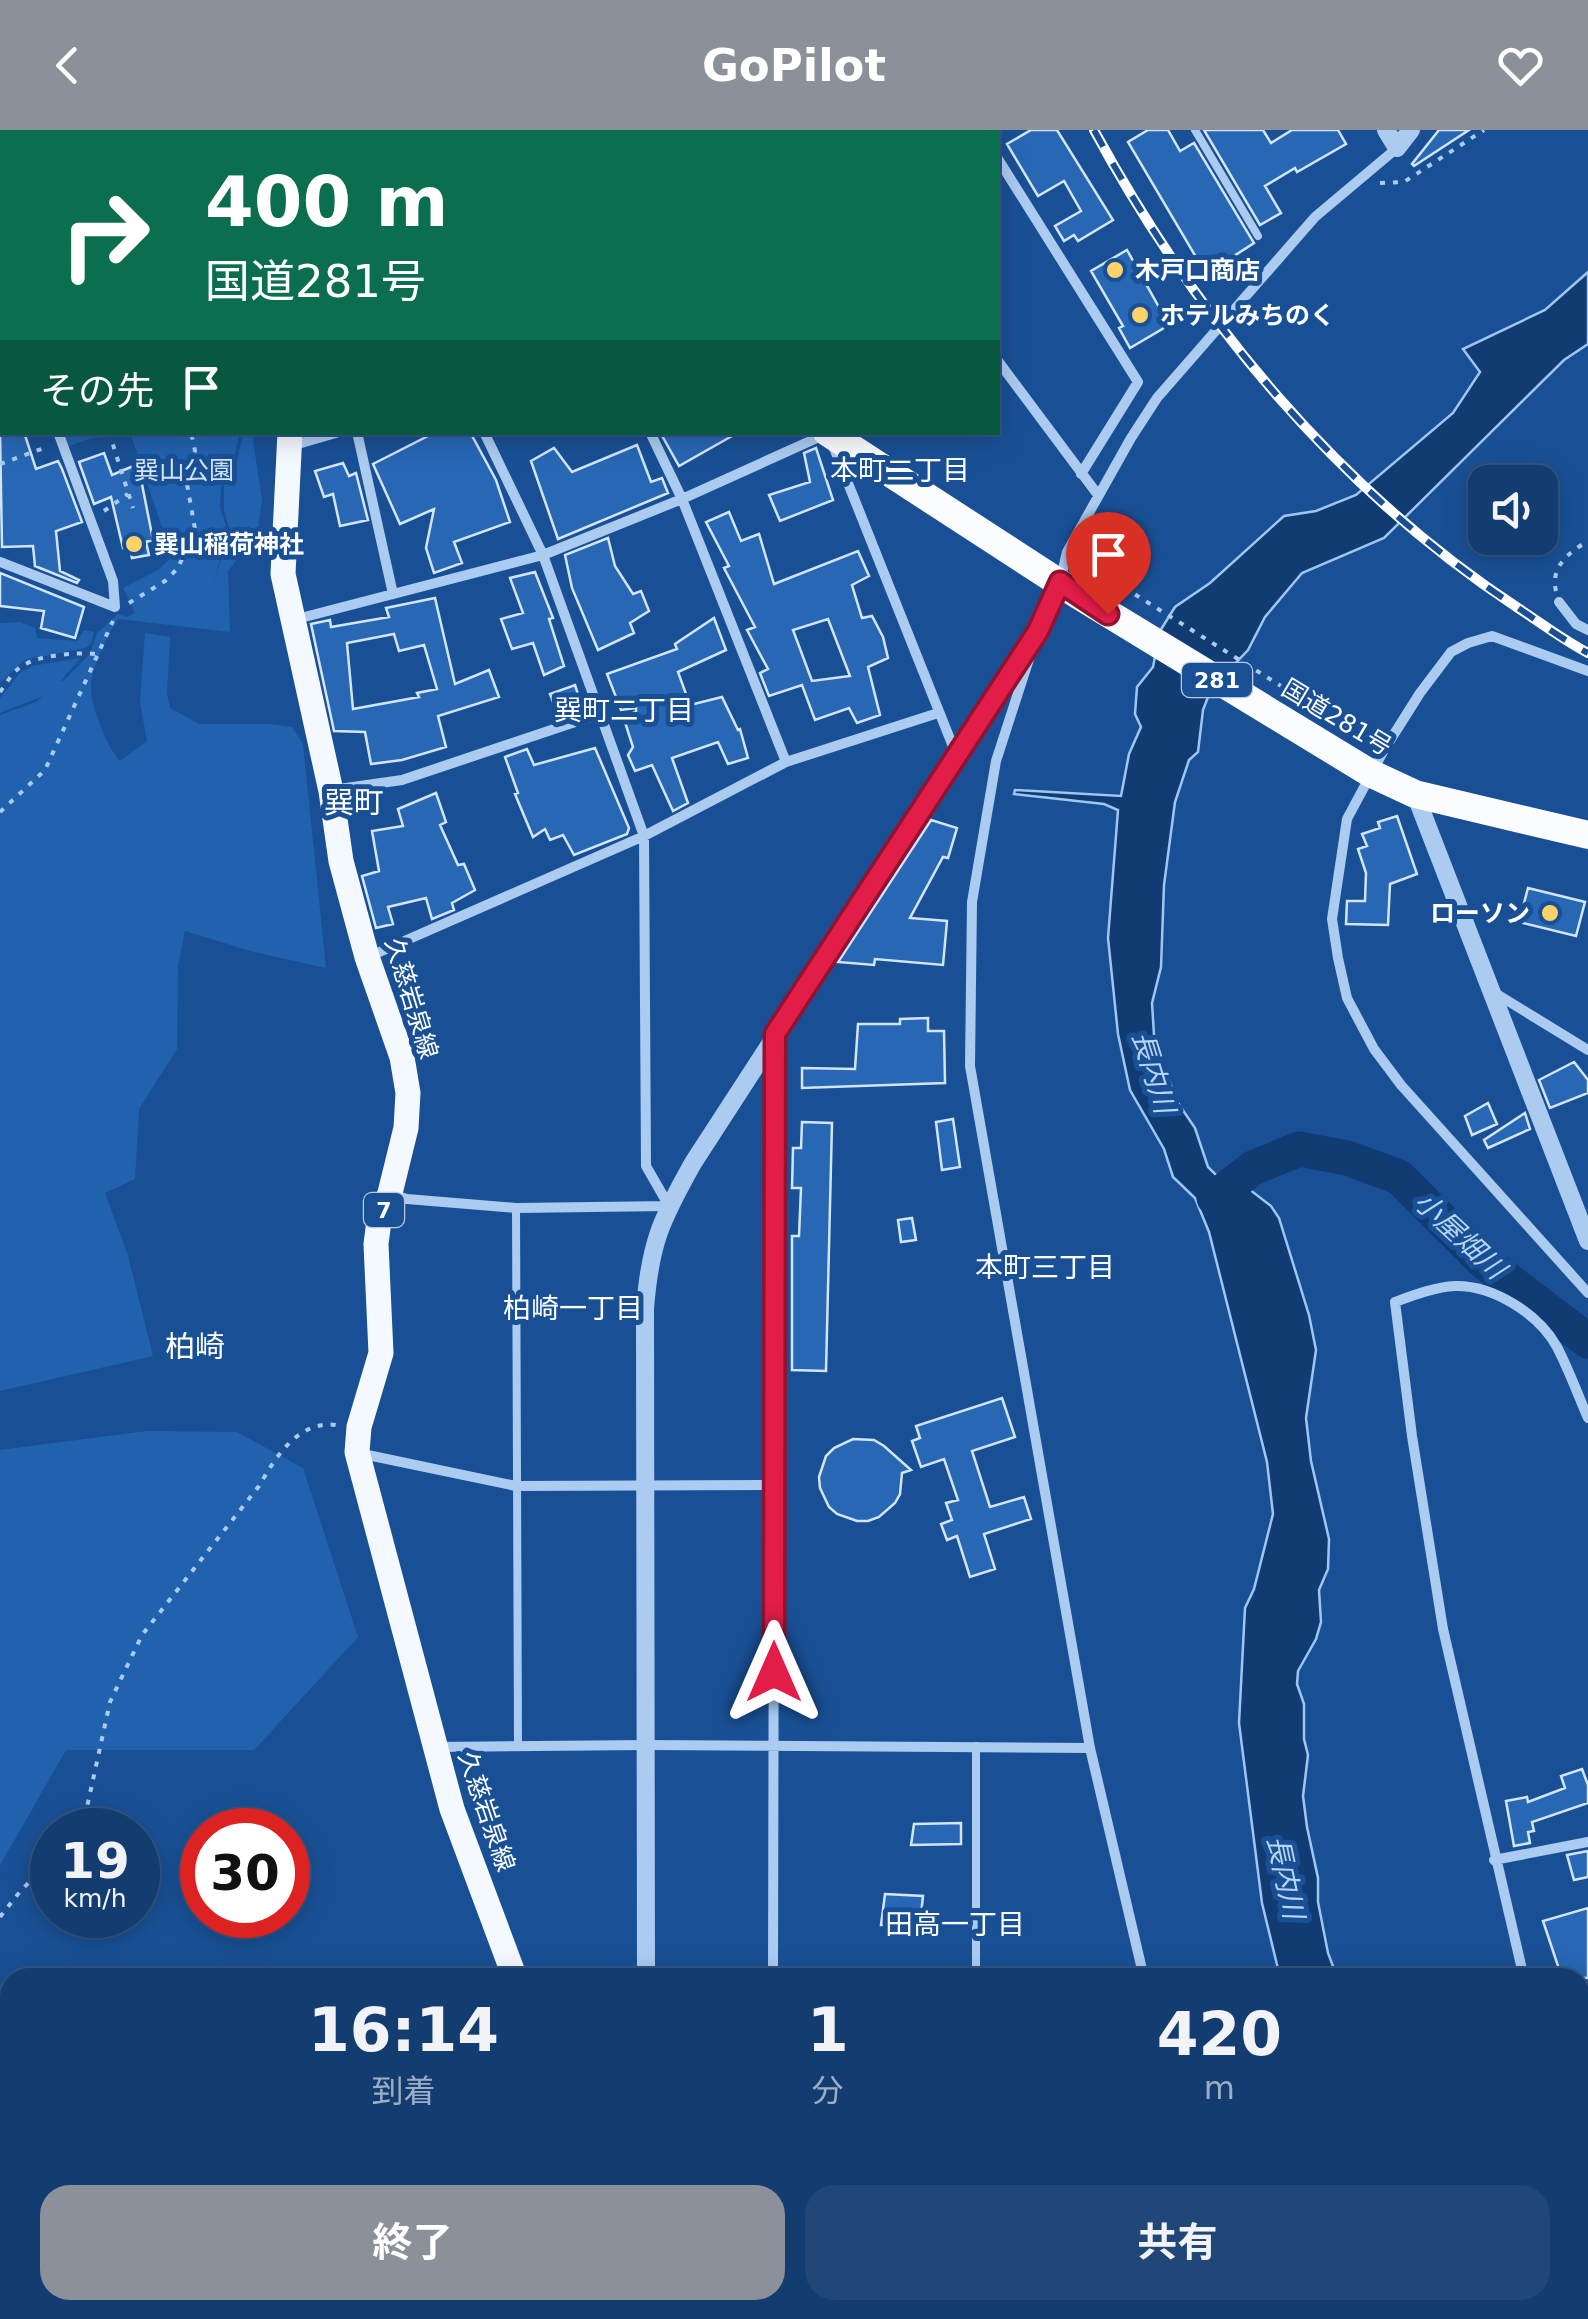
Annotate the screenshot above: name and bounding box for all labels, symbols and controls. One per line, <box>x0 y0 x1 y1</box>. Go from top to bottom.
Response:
icon: back <box>40 38 95 93</box>
icon: heart <box>1493 38 1548 93</box>
text: GoPilot <box>702 39 886 92</box>
text: 400 m <box>205 161 448 243</box>
icon: right <box>40 170 170 300</box>
text: 国道281号 <box>205 255 426 308</box>
place label: 木戸口商店 <box>1135 256 1260 285</box>
marker: 木戸口商店 <box>1104 259 1126 281</box>
place label: ホテルみちのく <box>1160 301 1335 330</box>
marker: ホテルみちのく <box>1129 304 1151 326</box>
icon: arrive <box>174 360 229 415</box>
text: その先 <box>40 369 154 413</box>
district label: 本町二丁目 <box>830 454 970 487</box>
park label: 巽山公園 <box>134 456 234 485</box>
map controls <box>1468 465 1558 555</box>
button: sound <box>1468 465 1558 555</box>
pin <box>1066 512 1151 615</box>
icon: arrive <box>1081 527 1136 582</box>
place label: 巽山稲荷神社 <box>154 530 304 559</box>
marker: 巽山稲荷神社 <box>123 533 145 555</box>
road number: 281 <box>1182 663 1252 697</box>
street label: 国道281号 <box>1277 673 1397 761</box>
district label: 巽町二丁目 <box>554 694 694 727</box>
district label: 巽町 <box>324 785 384 820</box>
place label: ローソン <box>1430 899 1530 928</box>
marker: ローソン <box>1539 902 1561 924</box>
street label: 久慈岩泉線 <box>379 934 444 1062</box>
water label: 長内川 <box>1125 1027 1182 1120</box>
water label: 小屋畑川 <box>1407 1185 1514 1288</box>
road number: 7 <box>364 1193 404 1227</box>
district label: 本町三丁目 <box>975 1251 1115 1284</box>
district label: 柏崎一丁目 <box>503 1292 643 1325</box>
district label: 柏崎 <box>165 1329 225 1364</box>
position arrow <box>722 1620 826 1724</box>
street label: 久慈岩泉線 <box>452 1747 521 1875</box>
speed limit sign: 30 <box>180 1808 310 1938</box>
text: 19 <box>60 1832 130 1890</box>
water label: 長内川 <box>1261 1833 1311 1925</box>
text: km/h <box>63 1884 127 1913</box>
district label: 田高一丁目 <box>885 1908 1025 1941</box>
text: 16:14 <box>308 1995 499 2065</box>
text: 1 <box>807 1995 849 2065</box>
text: 420 <box>1157 1999 1282 2069</box>
text: m <box>1204 2069 1235 2107</box>
text: 到着 <box>371 2072 436 2110</box>
text: 分 <box>812 2072 844 2110</box>
button: 終了 <box>40 2185 785 2300</box>
button: 共有 <box>805 2185 1550 2300</box>

